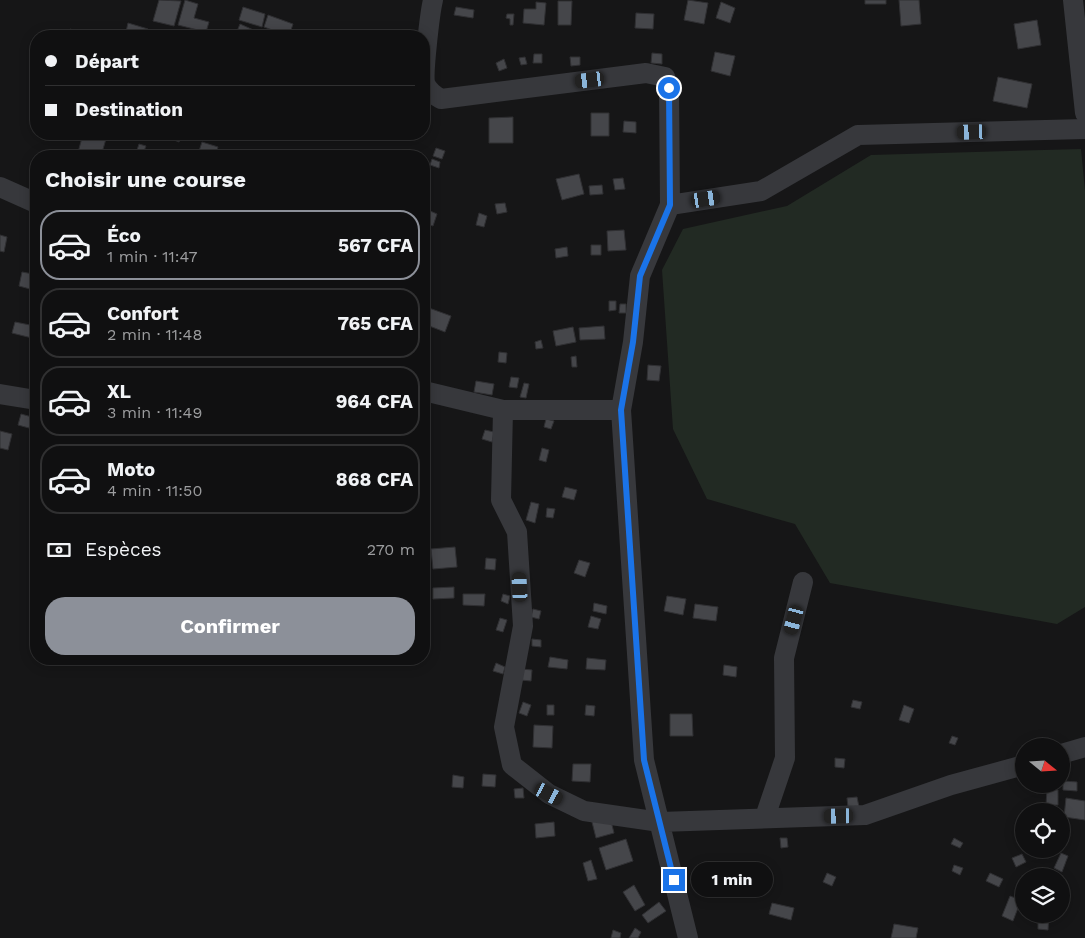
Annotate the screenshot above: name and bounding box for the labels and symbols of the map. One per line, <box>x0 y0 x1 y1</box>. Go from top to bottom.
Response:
car <box>574 71 605 89</box>
route start <box>658 77 680 99</box>
car <box>956 124 987 140</box>
car <box>690 189 721 209</box>
car <box>511 572 528 602</box>
car <box>782 604 805 636</box>
north arrow <box>1015 738 1070 792</box>
car <box>532 781 565 807</box>
car <box>823 808 854 824</box>
callout: 1 min <box>692 862 774 898</box>
route end <box>663 869 685 891</box>

